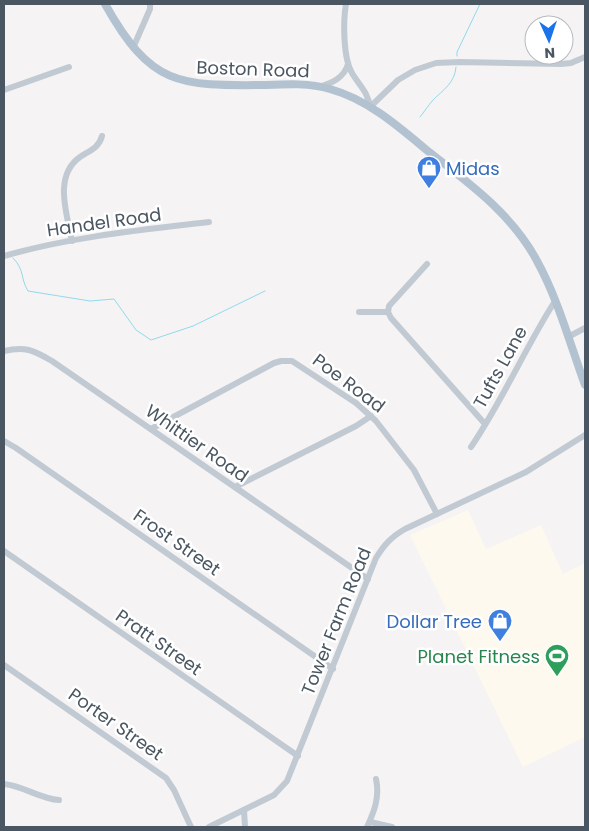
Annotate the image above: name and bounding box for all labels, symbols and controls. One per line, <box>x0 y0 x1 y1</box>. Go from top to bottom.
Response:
north arrow <box>524 15 574 65</box>
text: N <box>544 43 555 63</box>
street label: Boston Road <box>196 55 310 83</box>
shop icon: Midas <box>416 155 442 189</box>
place label: Midas <box>446 156 500 181</box>
street label: Handel Road <box>45 202 163 242</box>
street label: Tufts Lane <box>467 321 533 413</box>
street label: Poe Road <box>308 348 390 418</box>
street label: Whittier Road <box>140 398 254 488</box>
street label: Frost Street <box>129 503 225 581</box>
street label: Tower Farm Road <box>295 544 377 698</box>
street label: Pratt Street <box>111 603 207 681</box>
shop icon: Dollar Tree <box>487 608 513 642</box>
place label: Dollar Tree <box>386 609 482 634</box>
sports icon: Planet Fitness <box>544 643 570 677</box>
place label: Planet Fitness <box>417 644 540 669</box>
street label: Porter Street <box>64 682 168 766</box>

